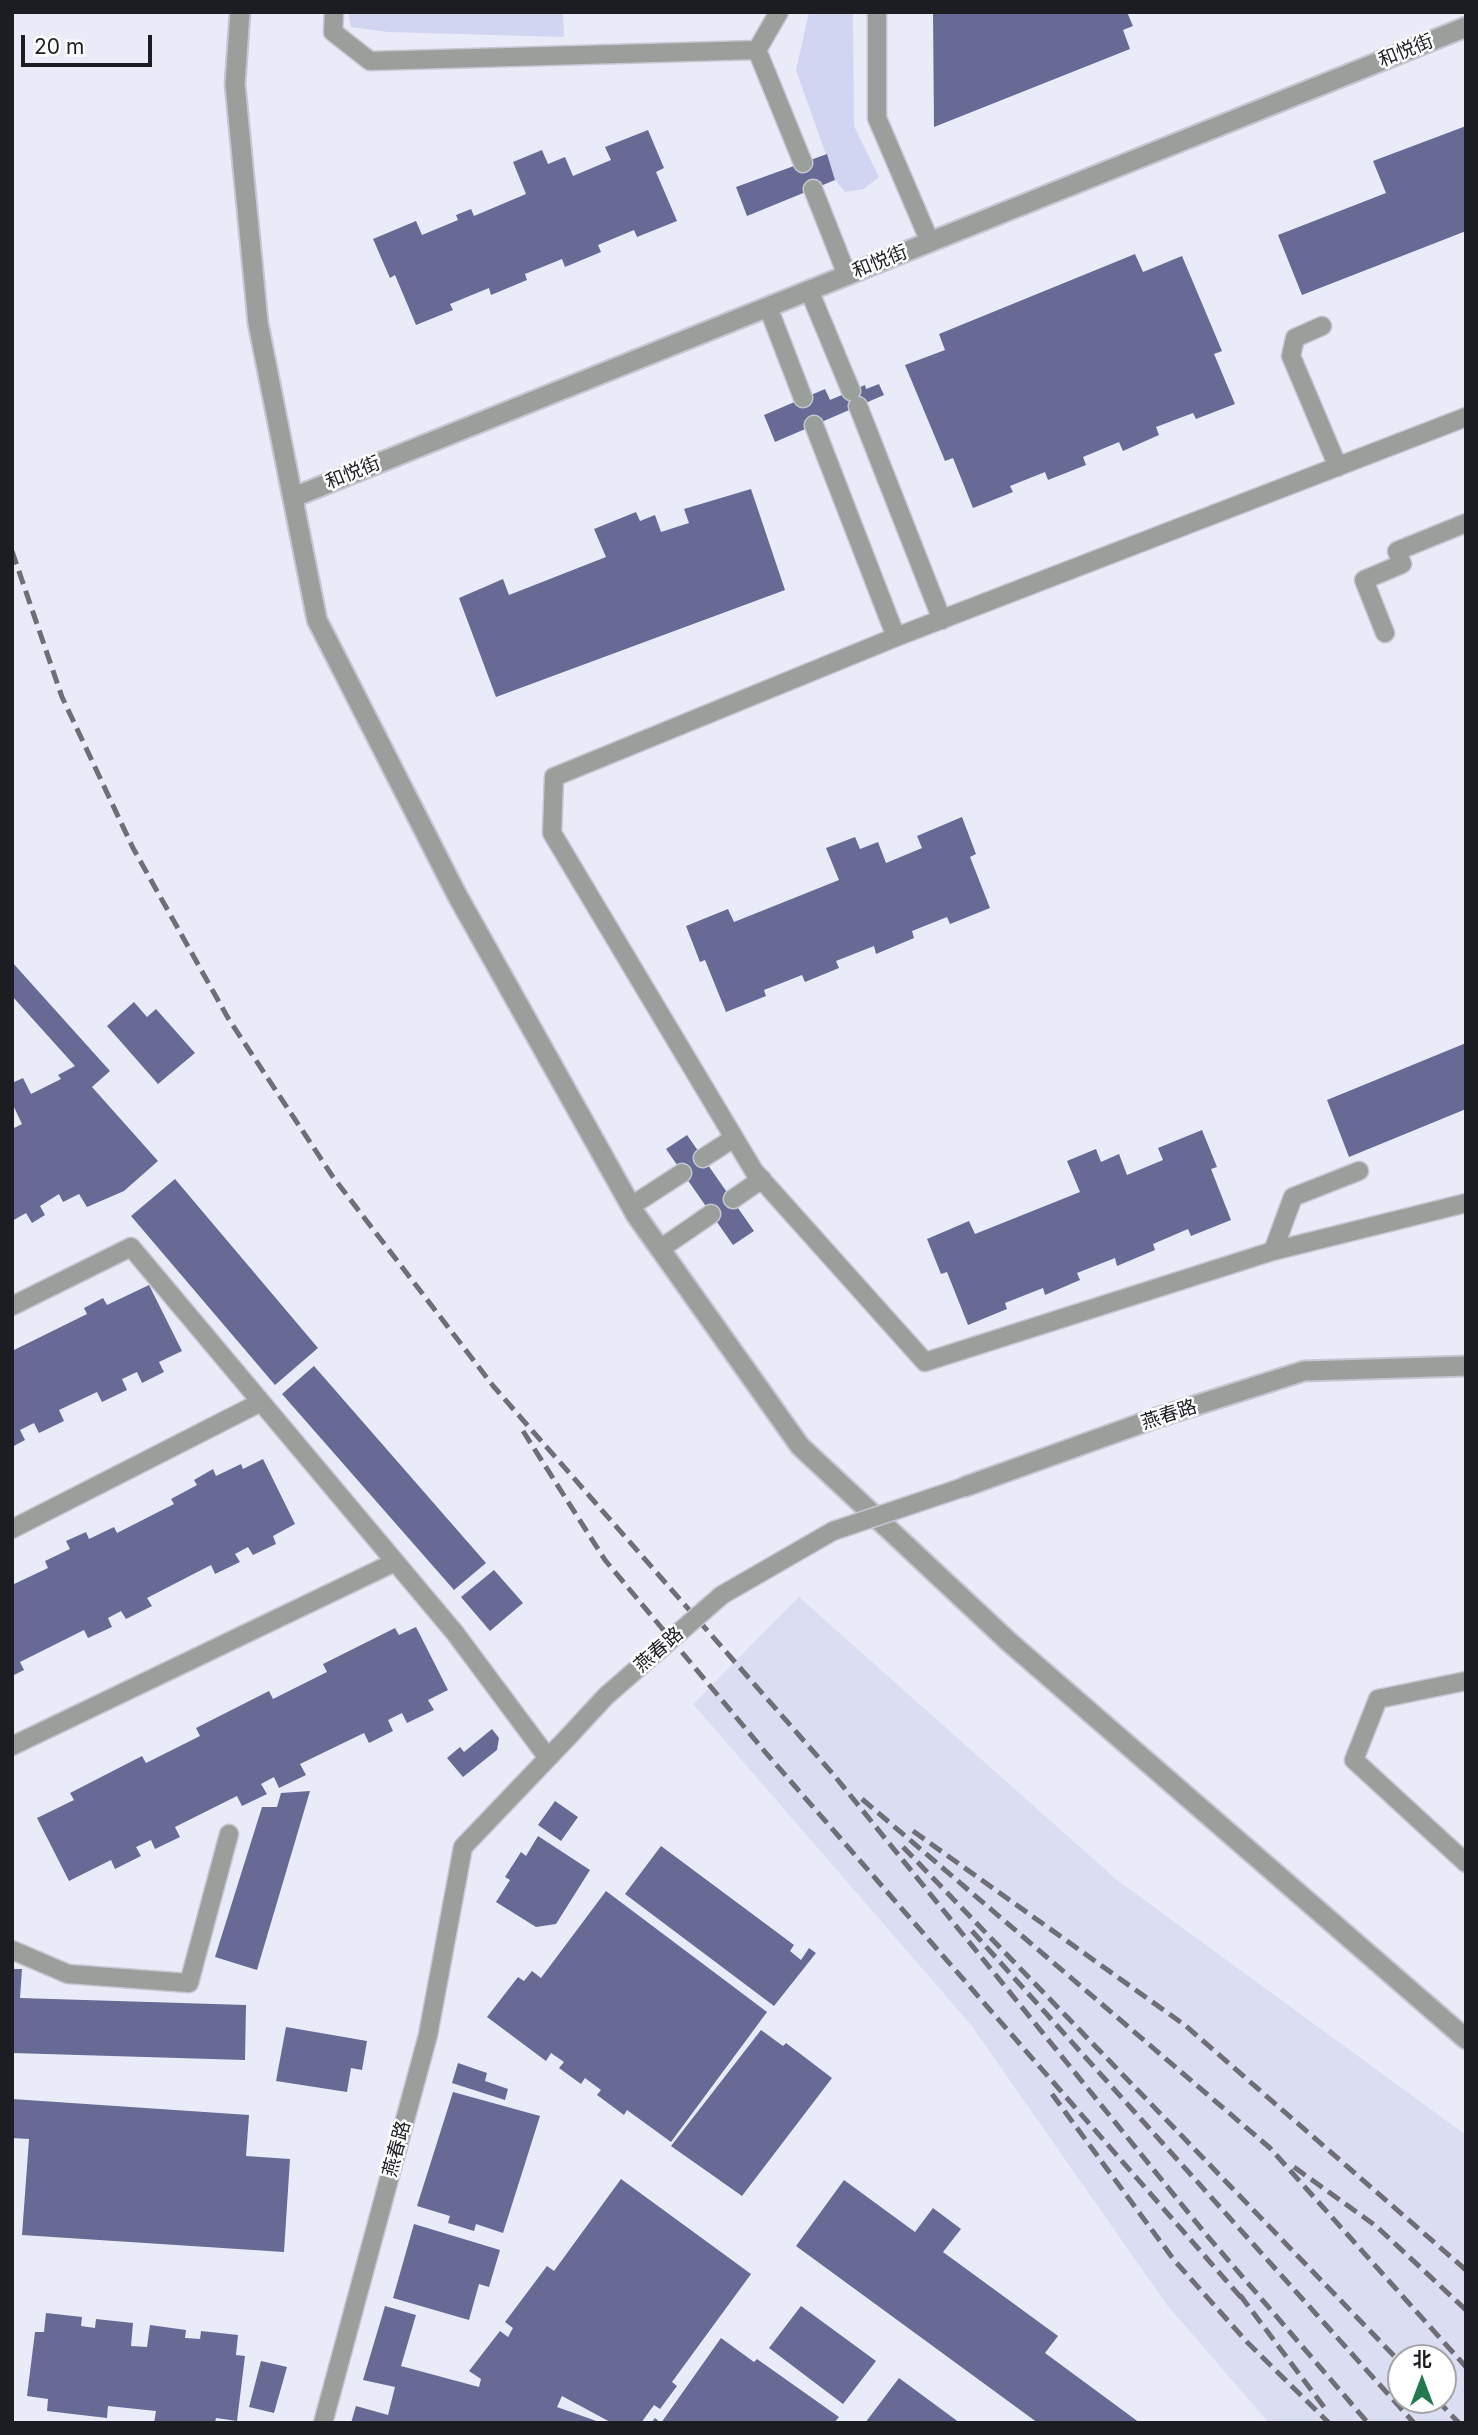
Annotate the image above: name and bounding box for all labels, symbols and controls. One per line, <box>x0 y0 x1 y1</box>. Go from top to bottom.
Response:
scale bar <box>24 21 156 65</box>
street label: 和悦街 <box>1375 30 1437 72</box>
text: 20 m <box>34 34 84 59</box>
street label: 和悦街 <box>849 241 911 283</box>
street label: 和悦街 <box>322 452 384 494</box>
street label: 燕春路 <box>1138 1395 1200 1435</box>
street label: 燕春路 <box>630 1623 688 1677</box>
street label: 燕春路 <box>379 2119 415 2179</box>
north arrow <box>1387 2344 1457 2414</box>
text: 北 <box>1412 2348 1432 2371</box>

